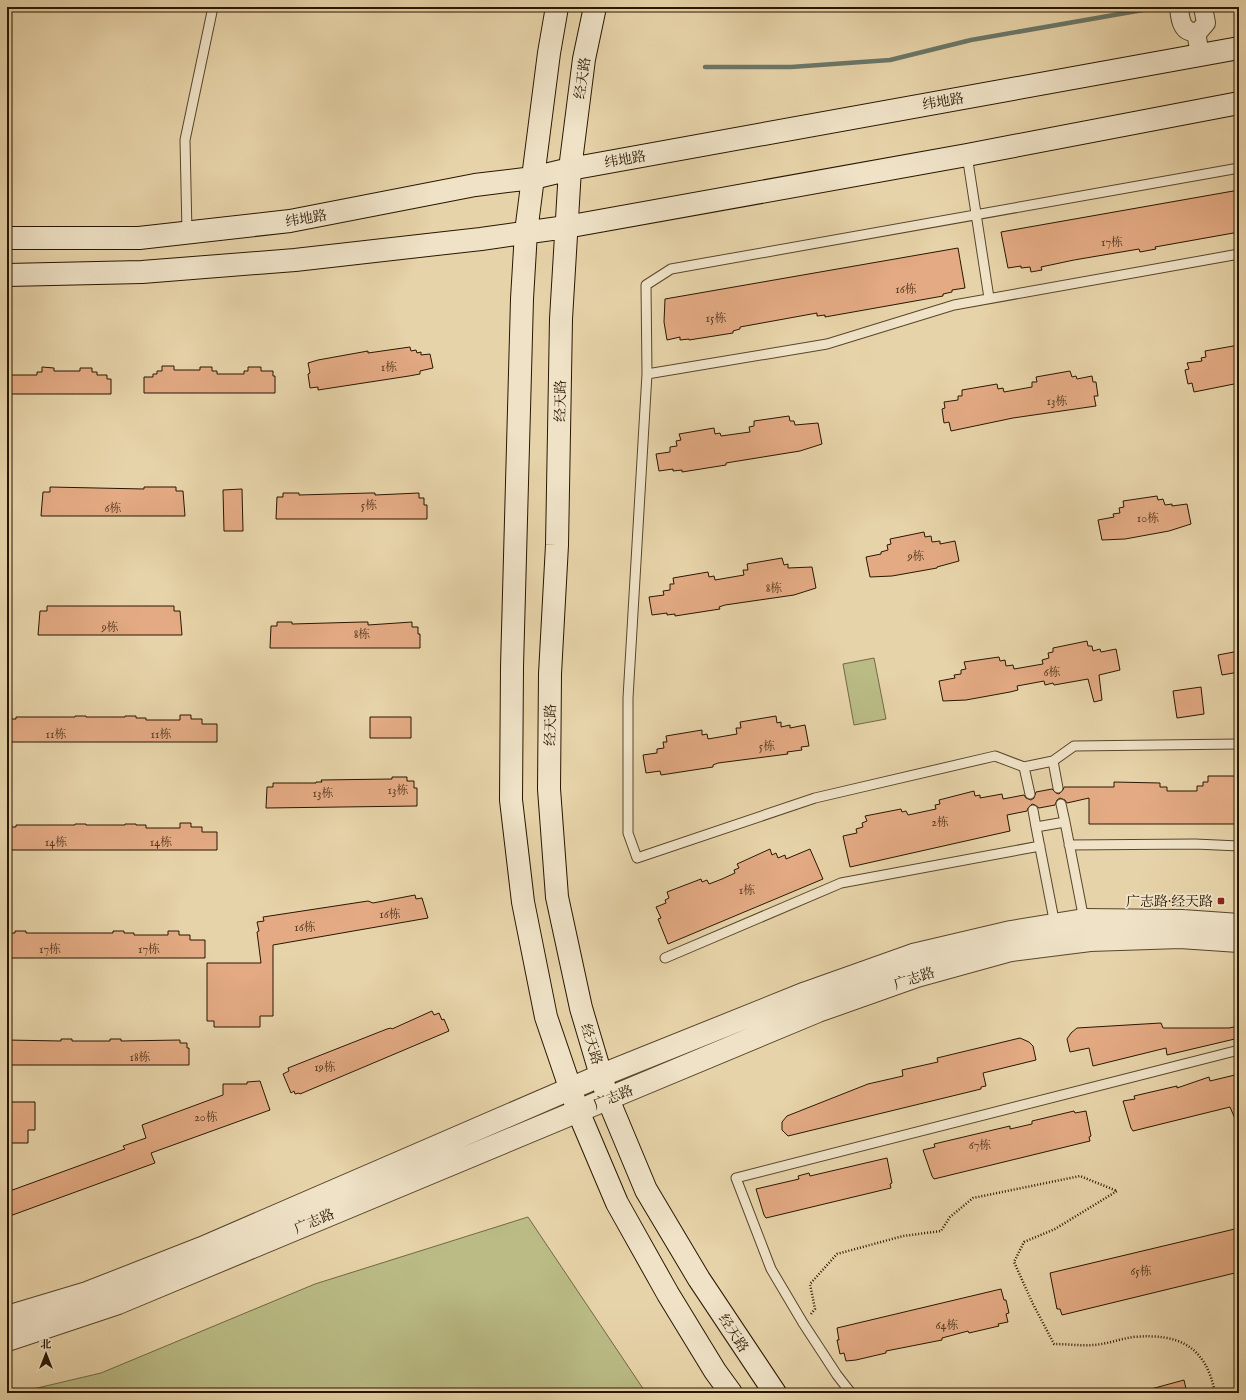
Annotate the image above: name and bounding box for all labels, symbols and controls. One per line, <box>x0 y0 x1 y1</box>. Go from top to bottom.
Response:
street label: 经天路 <box>571 56 595 100</box>
street label: 纬地路 <box>921 89 965 114</box>
street label: 纬地路 <box>603 147 647 172</box>
street label: 纬地路 <box>284 206 328 231</box>
house number: 17栋 <box>1101 235 1123 250</box>
house number: 16栋 <box>895 282 917 297</box>
house number: 15栋 <box>706 311 726 326</box>
house number: 1栋 <box>381 360 397 375</box>
street label: 经天路 <box>552 380 570 422</box>
house number: 13栋 <box>1047 394 1067 409</box>
house number: 5栋 <box>361 498 377 513</box>
house number: 6栋 <box>104 501 122 516</box>
house number: 10栋 <box>1137 511 1159 526</box>
house number: 9栋 <box>906 549 925 564</box>
house number: 8栋 <box>766 581 782 596</box>
house number: 9栋 <box>100 620 119 635</box>
house number: 8栋 <box>354 627 370 642</box>
house number: 6栋 <box>1043 665 1061 680</box>
street label: 经天路 <box>542 704 560 746</box>
house number: 11栋 <box>46 727 66 742</box>
house number: 11栋 <box>151 727 171 742</box>
house number: 5栋 <box>759 739 775 754</box>
house number: 13栋 <box>388 783 408 798</box>
house number: 13栋 <box>313 786 333 801</box>
house number: 2栋 <box>931 815 949 830</box>
house number: 14栋 <box>45 835 67 850</box>
house number: 14栋 <box>150 835 172 850</box>
house number: 1栋 <box>739 883 755 898</box>
place label: 广志路·经天路 <box>1126 893 1213 911</box>
marker: 广志路·经天路 <box>1216 896 1226 906</box>
house number: 16栋 <box>379 907 401 922</box>
house number: 16栋 <box>294 920 316 935</box>
house number: 17栋 <box>39 942 61 957</box>
house number: 17栋 <box>138 942 160 957</box>
street label: 广志路 <box>892 964 937 994</box>
street label: 经天路 <box>576 1022 606 1067</box>
house number: 18栋 <box>129 1050 151 1065</box>
house number: 19栋 <box>314 1060 336 1075</box>
street label: 广志路 <box>591 1082 636 1114</box>
house number: 20栋 <box>194 1110 218 1125</box>
house number: 67栋 <box>969 1138 991 1153</box>
street label: 广志路 <box>292 1205 337 1238</box>
house number: 65栋 <box>1130 1264 1152 1279</box>
street label: 经天路 <box>714 1311 752 1356</box>
house number: 64栋 <box>936 1318 958 1333</box>
north arrow <box>26 1334 66 1374</box>
text: 北 <box>41 1338 52 1352</box>

